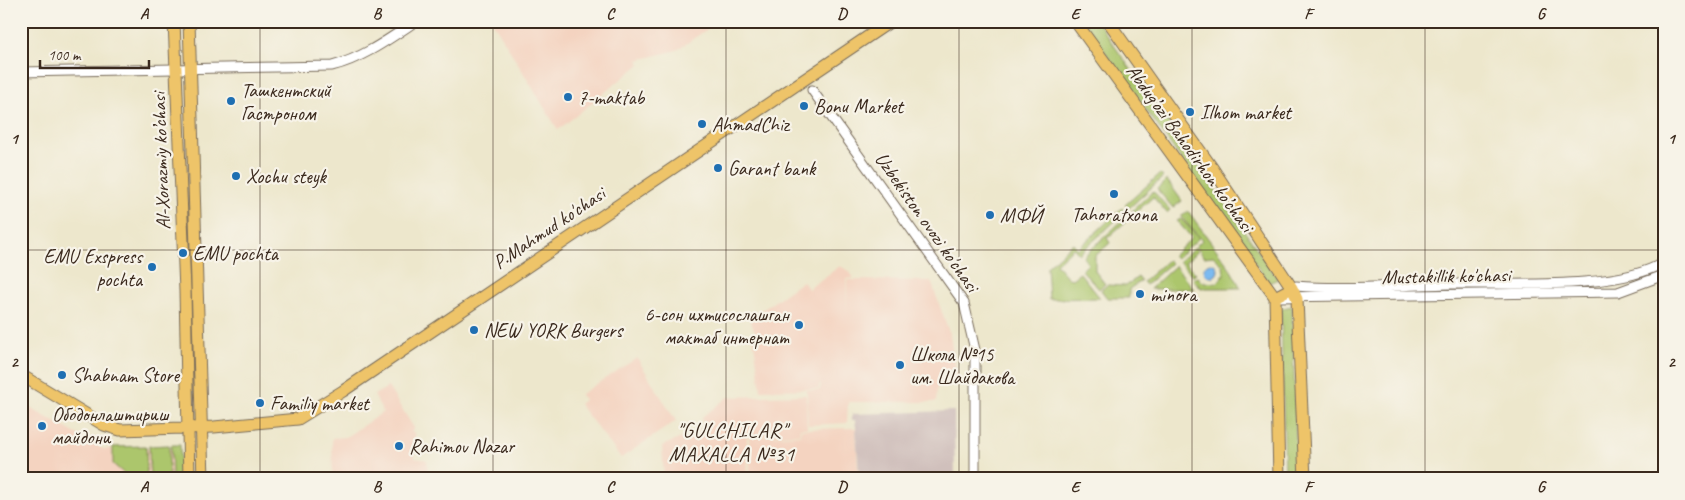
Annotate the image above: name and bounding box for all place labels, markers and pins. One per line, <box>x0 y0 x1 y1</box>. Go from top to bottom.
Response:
place label: Ташкентский Гастроном <box>241 78 333 126</box>
place label: 7-maktab <box>578 85 645 110</box>
marker: 7-maktab <box>562 91 574 103</box>
place label: Bonu Market <box>814 94 905 119</box>
marker: Ташкентский Гастроном <box>225 95 237 107</box>
marker: Bonu Market <box>798 100 810 112</box>
place label: Ilhom market <box>1200 100 1293 125</box>
marker: Ilhom market <box>1184 106 1196 118</box>
place label: AhmadChiz <box>712 112 791 137</box>
marker: AhmadChiz <box>696 118 708 130</box>
place label: Garant bank <box>728 156 817 181</box>
marker: Garant bank <box>712 162 724 174</box>
place label: Xochu steyk <box>246 164 328 189</box>
marker: Xochu steyk <box>230 170 242 182</box>
marker: Tahoratxona <box>1108 188 1120 200</box>
place label: Tahoratxona <box>1071 202 1159 227</box>
place label: МФЙ <box>1000 203 1046 228</box>
marker: МФЙ <box>984 209 996 221</box>
place label: EMU pochta <box>193 241 280 266</box>
place label: EMU Exspress pochta <box>43 244 144 292</box>
marker: EMU pochta <box>177 247 189 259</box>
marker: EMU Exspress pochta <box>146 261 158 273</box>
place label: minora <box>1150 282 1198 307</box>
marker: minora <box>1134 288 1146 300</box>
place label: 6-сон ихтисослашган мактаб интернат <box>644 302 791 350</box>
place label: NEW YORK Burgers <box>484 318 624 343</box>
marker: 6-сон ихтисослашган мактаб интернат <box>793 319 805 331</box>
marker: NEW YORK Burgers <box>468 324 480 336</box>
place label: Школа №15 им. Шайдакова <box>910 342 1016 390</box>
marker: Школа №15 им. Шайдакова <box>894 359 906 371</box>
place label: Shabnam Store <box>72 363 180 388</box>
marker: Shabnam Store <box>56 369 68 381</box>
place label: Familiy market <box>270 391 371 416</box>
marker: Familiy market <box>254 397 266 409</box>
place label: Ободонлаштириш майдони <box>52 402 170 450</box>
marker: Ободонлаштириш майдони <box>36 420 48 432</box>
place label: Rahimov Nazar <box>409 434 516 459</box>
marker: Rahimov Nazar <box>393 440 405 452</box>

